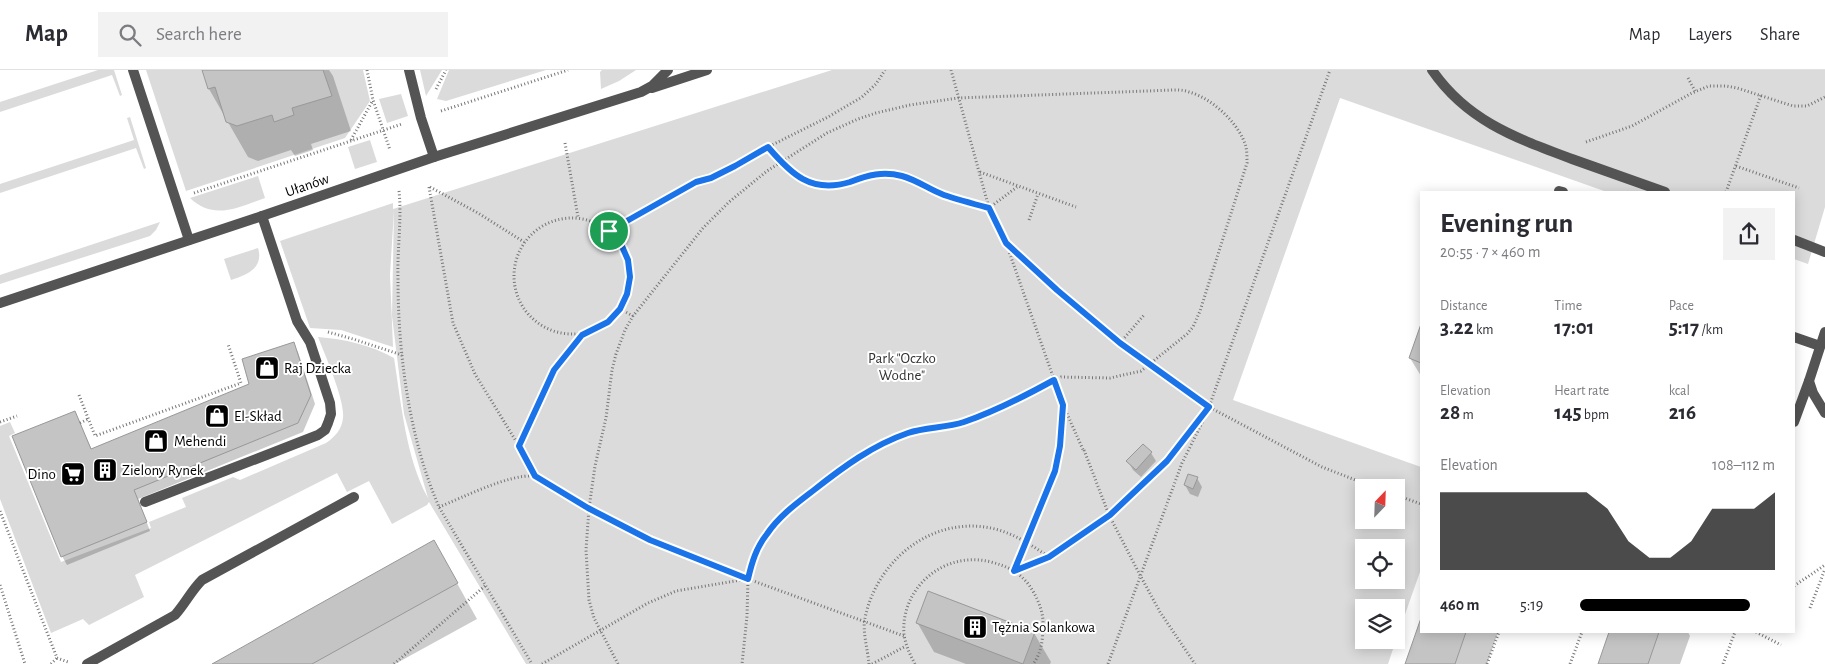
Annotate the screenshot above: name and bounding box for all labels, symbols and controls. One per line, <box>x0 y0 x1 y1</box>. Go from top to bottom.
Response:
search box <box>98 12 448 57</box>
icon: search <box>116 21 144 49</box>
text: Map <box>25 22 68 46</box>
text: Search here <box>156 25 242 44</box>
text: Map <box>1629 26 1660 44</box>
text: Layers <box>1688 26 1732 44</box>
text: Share <box>1760 26 1800 44</box>
street label: Ułanów <box>283 171 331 200</box>
button: share <box>1723 208 1775 260</box>
pin <box>588 210 630 252</box>
text: Evening run <box>1440 210 1573 238</box>
icon: arrive <box>595 217 623 245</box>
text: 20:55 · 7 × 460 m <box>1440 244 1540 260</box>
text: Distance <box>1440 299 1487 313</box>
text: Time <box>1554 299 1582 313</box>
text: Pace <box>1669 299 1694 313</box>
text: 3.22 <box>1440 317 1474 338</box>
text: 17:01 <box>1554 317 1594 338</box>
text: 5:17 <box>1669 317 1699 338</box>
text: km <box>1474 323 1494 337</box>
text: /km <box>1699 323 1723 337</box>
park label: Park "Oczko Wodne" <box>868 351 936 383</box>
shop icon: Raj Dziecka <box>254 355 280 381</box>
place label: Raj Dziecka <box>284 361 351 376</box>
text: Elevation <box>1440 384 1491 398</box>
text: Heart rate <box>1554 384 1609 398</box>
text: kcal <box>1669 384 1690 398</box>
text: 28 <box>1440 402 1460 423</box>
text: 145 <box>1554 402 1582 423</box>
text: 216 <box>1669 402 1696 423</box>
shop icon: El-Skład <box>204 403 230 429</box>
text: m <box>1460 408 1474 422</box>
text: bpm <box>1582 408 1609 422</box>
place label: El-Skład <box>234 409 282 424</box>
shop icon: Mehendi <box>143 428 169 454</box>
place label: Mehendi <box>174 434 226 449</box>
building icon: Zielony Rynek <box>92 457 118 483</box>
text: Elevation <box>1440 457 1498 473</box>
text: 108–112 m <box>1712 457 1775 473</box>
supermarket icon: Dino <box>60 461 86 487</box>
place label: Zielony Rynek <box>122 463 204 478</box>
place label: Dino <box>28 467 56 482</box>
north arrow <box>1355 479 1405 529</box>
map controls <box>1355 479 1405 649</box>
button: locate <box>1355 539 1405 589</box>
text: 460 m <box>1440 597 1479 613</box>
text: 5:19 <box>1520 597 1543 613</box>
button: layers <box>1355 599 1405 649</box>
building icon: Tężnia Solankowa <box>962 614 988 640</box>
place label: Tężnia Solankowa <box>992 620 1095 635</box>

